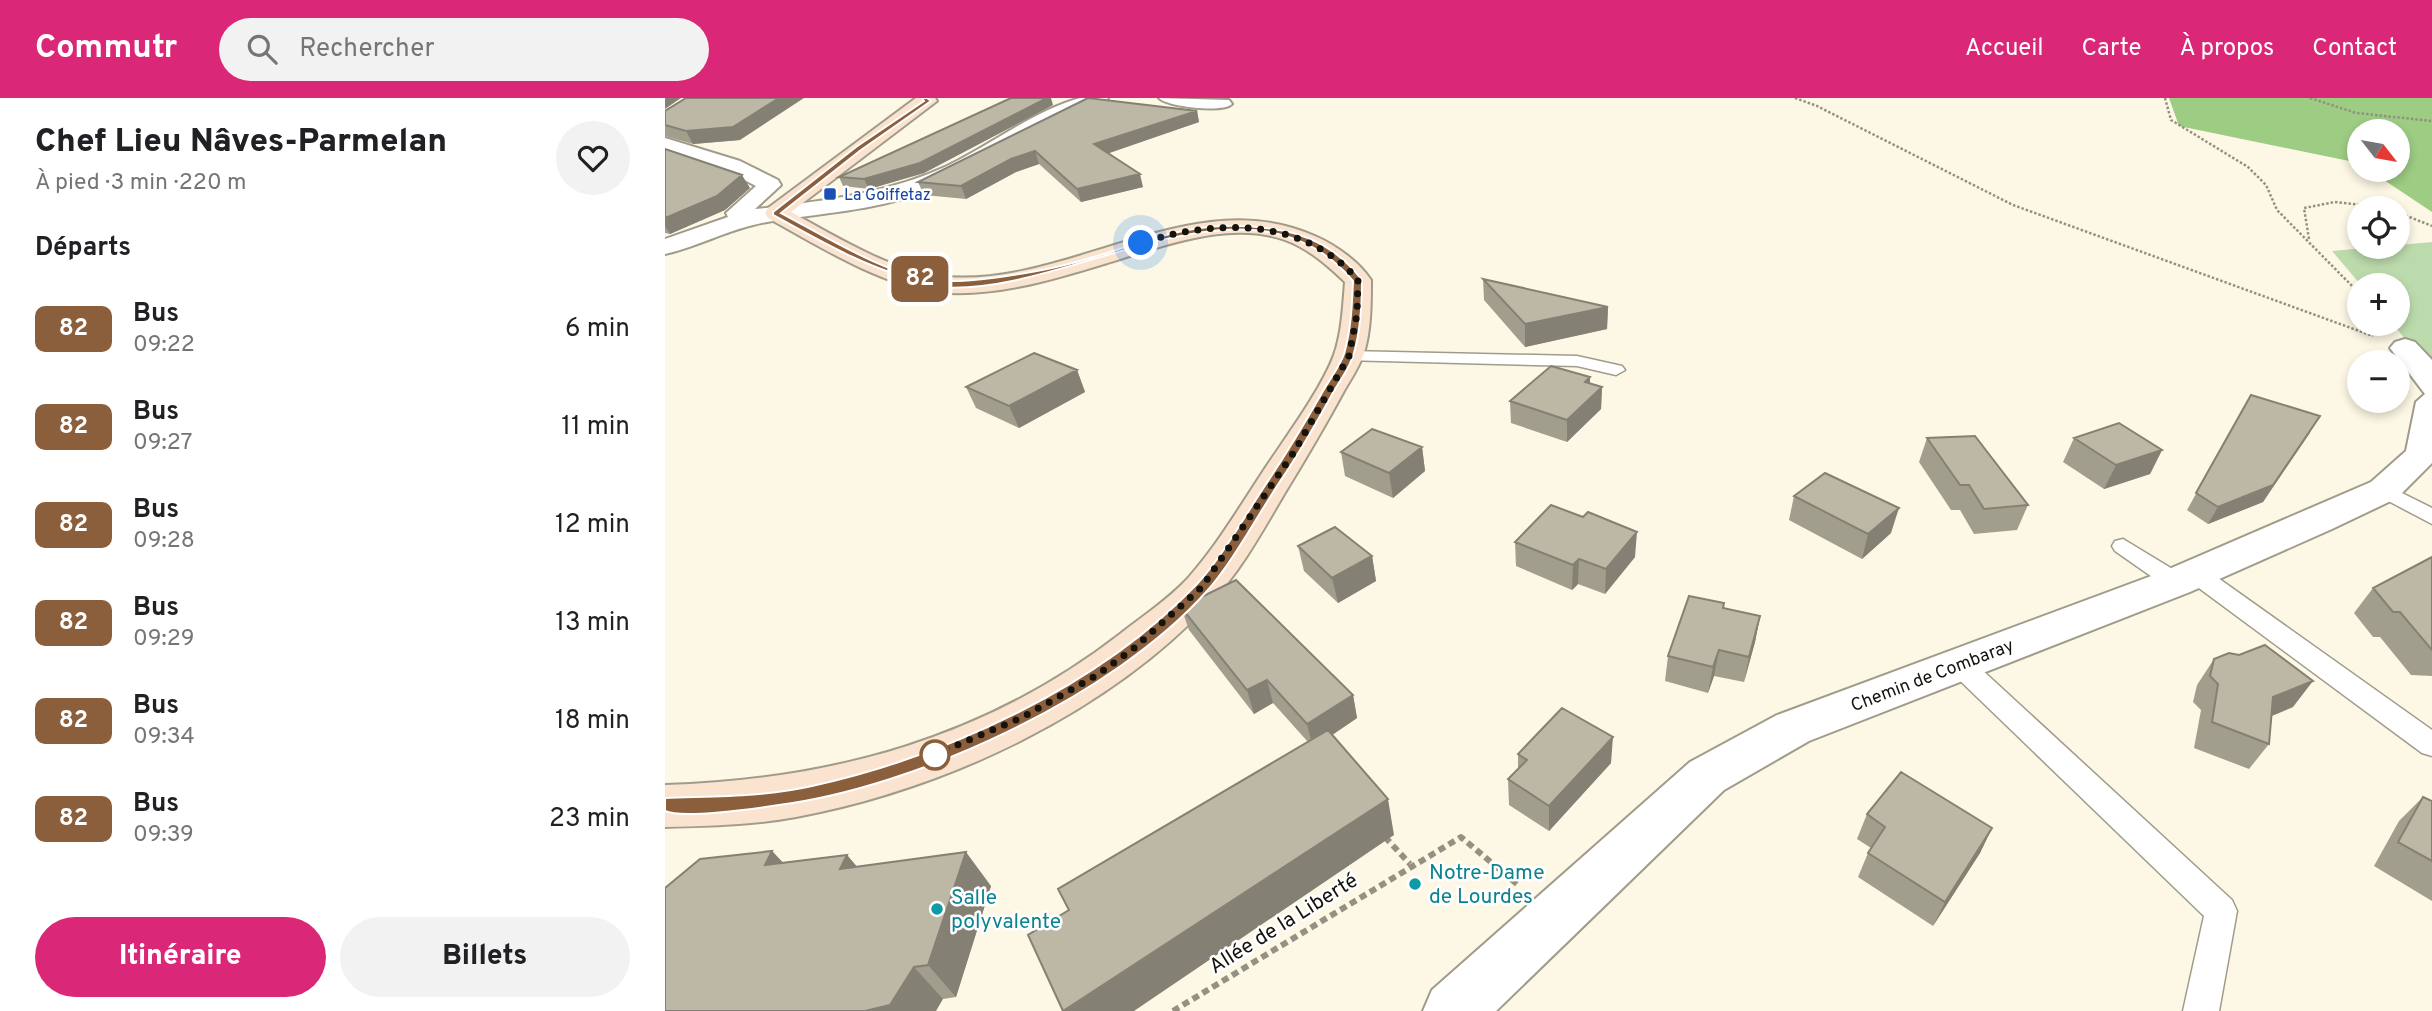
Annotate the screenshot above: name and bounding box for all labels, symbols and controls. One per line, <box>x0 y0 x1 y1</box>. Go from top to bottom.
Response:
search box <box>219 18 709 81</box>
text: Commutr <box>35 28 177 70</box>
icon: search <box>243 30 281 68</box>
text: Rechercher <box>299 33 435 66</box>
text: Accueil <box>1965 34 2044 64</box>
text: Carte <box>2082 34 2141 64</box>
text: À propos <box>2179 34 2274 64</box>
text: Contact <box>2312 34 2397 64</box>
north arrow <box>2347 119 2410 182</box>
map controls <box>2347 119 2410 413</box>
button: heart <box>556 121 630 195</box>
text: Chef Lieu Nâves-Parmelan <box>35 122 447 164</box>
text: À pied · 3 min · 220 m <box>35 169 247 198</box>
marker: La Goiffetaz <box>822 186 838 202</box>
place label: La Goiffetaz <box>844 186 931 206</box>
button: locate <box>2347 196 2410 259</box>
your location <box>1123 225 1158 260</box>
text: Départs <box>35 232 131 265</box>
line badge: 82 <box>889 256 951 302</box>
text: 82 <box>905 264 935 294</box>
button: + <box>2347 273 2410 336</box>
text: Bus <box>133 298 179 331</box>
text: 6 min <box>565 313 630 346</box>
text: 82 <box>59 314 88 344</box>
text: 09:22 <box>133 331 195 360</box>
button: − <box>2347 350 2410 413</box>
text: Bus <box>133 396 179 429</box>
text: 11 min <box>561 411 630 444</box>
text: 82 <box>59 412 88 442</box>
text: 09:27 <box>133 429 193 458</box>
text: Bus <box>133 494 179 527</box>
text: 12 min <box>555 509 630 542</box>
text: 82 <box>59 510 88 540</box>
text: 09:28 <box>133 527 195 556</box>
text: Bus <box>133 592 179 625</box>
text: 13 min <box>555 607 630 640</box>
text: 82 <box>59 608 88 638</box>
text: 09:29 <box>133 625 194 654</box>
street label: Chemin de Combaray <box>1848 635 2017 718</box>
text: Bus <box>133 690 179 723</box>
text: 18 min <box>555 705 630 738</box>
text: 82 <box>59 706 88 736</box>
text: 09:34 <box>133 723 195 752</box>
unlabelled marker <box>920 740 950 770</box>
text: Bus <box>133 788 179 821</box>
text: 23 min <box>549 803 630 836</box>
text: 82 <box>59 804 88 834</box>
text: 09:39 <box>133 821 194 850</box>
place label: Notre-Dame de Lourdes <box>1429 860 1544 911</box>
street label: Allée de la Liberté <box>1204 868 1363 981</box>
marker: Notre-Dame de Lourdes <box>1407 876 1423 892</box>
place label: Salle polyvalente <box>951 885 1061 936</box>
marker: Salle polyvalente <box>929 901 945 917</box>
button: Itinéraire <box>35 917 326 997</box>
button: Billets <box>340 917 630 997</box>

